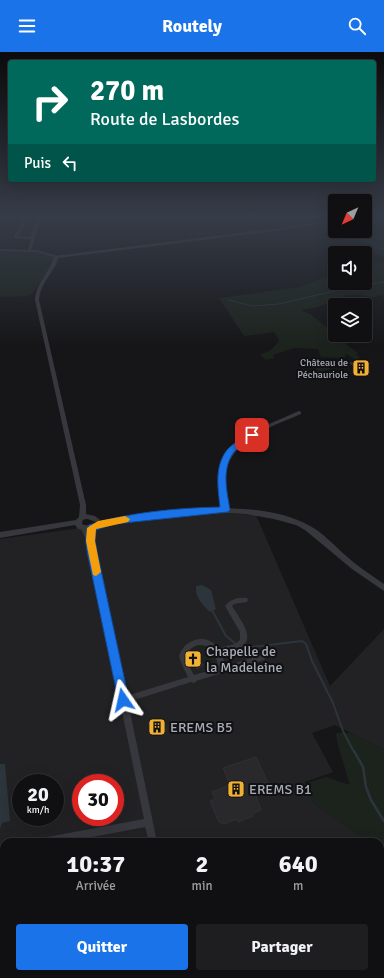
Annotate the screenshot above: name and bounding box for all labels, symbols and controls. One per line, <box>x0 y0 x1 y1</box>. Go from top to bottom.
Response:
icon: menu <box>16 15 38 37</box>
text: Routely <box>162 15 222 37</box>
icon: search <box>346 15 368 37</box>
text: 270 m <box>90 74 164 108</box>
icon: right <box>24 76 76 128</box>
text: Route de Lasbordes <box>90 108 239 130</box>
icon: left <box>59 152 81 174</box>
text: Puis <box>24 154 51 172</box>
north arrow <box>328 194 372 238</box>
map controls <box>328 194 372 342</box>
button: sound <box>328 246 372 290</box>
button: layers <box>328 298 372 342</box>
place label: Château de Péchauriole <box>297 357 348 381</box>
building icon: Château de Péchauriole <box>351 358 371 378</box>
pin <box>235 418 269 452</box>
icon: arrive <box>241 424 263 446</box>
place label: Chapelle de la Madeleine <box>206 643 283 676</box>
church icon: Chapelle de la Madeleine <box>183 649 203 669</box>
position arrow <box>102 679 144 721</box>
building icon: EREMS B5 <box>147 717 167 737</box>
place label: EREMS B5 <box>170 719 232 736</box>
speed limit sign: 30 <box>72 774 124 826</box>
building icon: EREMS B1 <box>226 779 246 799</box>
place label: EREMS B1 <box>249 781 311 798</box>
text: 20 <box>27 782 49 807</box>
text: km/h <box>27 804 49 816</box>
text: 10:37 <box>66 849 125 879</box>
text: 2 <box>196 849 208 879</box>
text: 640 <box>279 849 318 879</box>
text: Arrivée <box>76 878 116 894</box>
text: min <box>192 878 213 894</box>
text: m <box>293 878 303 894</box>
button: Quitter <box>16 924 188 970</box>
button: Partager <box>196 924 368 970</box>

